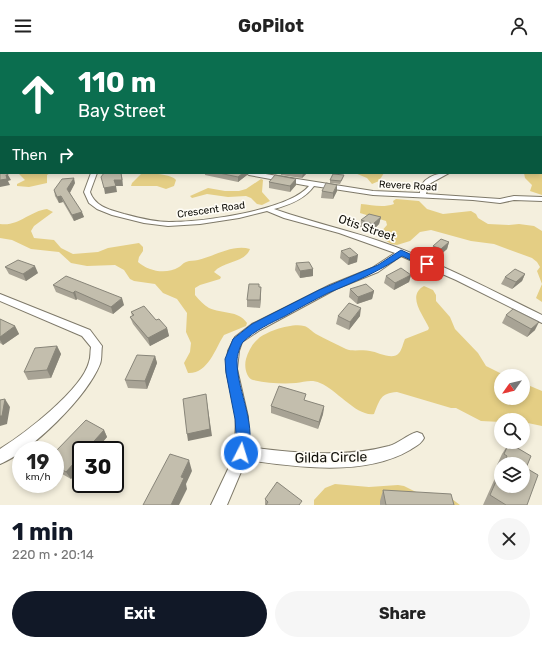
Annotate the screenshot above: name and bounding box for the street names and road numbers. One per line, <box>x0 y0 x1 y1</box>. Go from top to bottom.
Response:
street label: Revere Road <box>379 178 437 194</box>
street label: Crescent Road <box>177 199 246 221</box>
street label: Otis Street <box>337 212 398 244</box>
street label: Gilda Circle <box>295 448 368 467</box>

